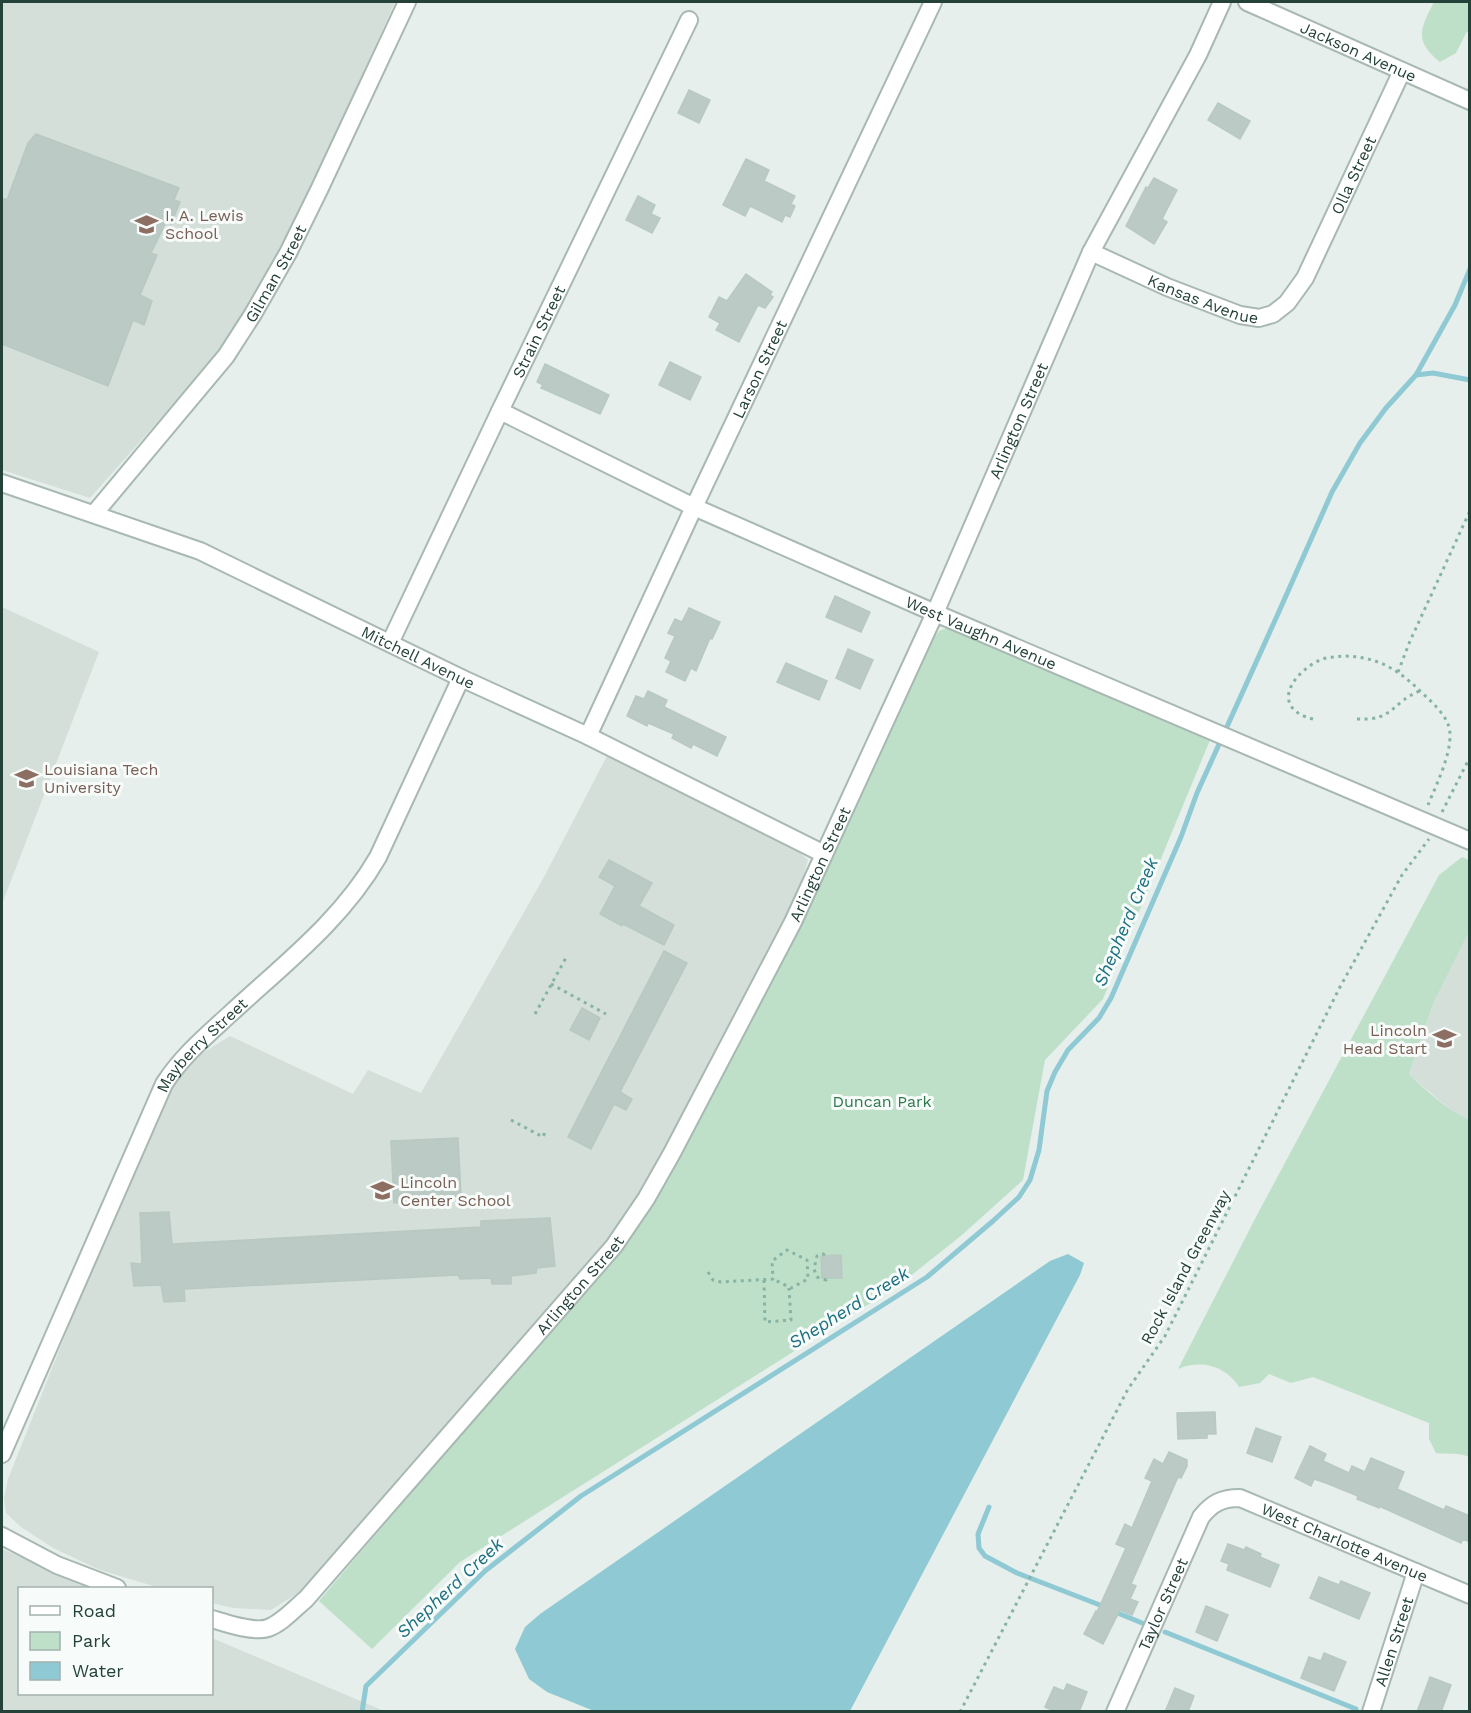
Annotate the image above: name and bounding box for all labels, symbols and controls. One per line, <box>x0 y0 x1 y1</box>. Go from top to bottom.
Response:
street label: Jackson Avenue <box>1297 18 1419 86</box>
street label: Olla Street <box>1327 133 1380 217</box>
place label: I. A. Lewis School <box>165 206 244 243</box>
school or university icon: I. A. Lewis School <box>134 211 160 237</box>
street label: Gilman Street <box>241 222 310 326</box>
street label: Kansas Avenue <box>1145 270 1260 328</box>
street label: Strain Street <box>508 282 569 381</box>
street label: Larson Street <box>728 317 791 421</box>
street label: Arlington Street <box>985 360 1052 482</box>
street label: West Vaughn Avenue <box>903 592 1059 674</box>
street label: Mitchell Avenue <box>358 622 478 693</box>
place label: Louisiana Tech University <box>44 760 158 797</box>
school or university icon: Louisiana Tech University <box>13 765 39 791</box>
street label: Arlington Street <box>785 804 855 925</box>
water label: Shepherd Creek <box>1089 853 1163 989</box>
street label: Mayberry Street <box>153 994 251 1095</box>
place label: Lincoln Head Start <box>1343 1021 1427 1058</box>
school or university icon: Lincoln Head Start <box>1432 1026 1458 1052</box>
park label: Duncan Park <box>832 1092 932 1111</box>
place label: Lincoln Center School <box>400 1173 511 1210</box>
school or university icon: Lincoln Center School <box>369 1178 395 1204</box>
street label: Rock Island Greenway <box>1137 1186 1234 1347</box>
street label: Arlington Street <box>532 1232 628 1339</box>
water label: Shepherd Creek <box>785 1262 914 1353</box>
street label: West Charlotte Avenue <box>1259 1499 1430 1586</box>
water label: Shepherd Creek <box>392 1532 508 1642</box>
street label: Taylor Street <box>1134 1555 1192 1653</box>
legend <box>18 1587 213 1695</box>
street label: Allen Street <box>1371 1594 1418 1689</box>
text: Road <box>72 1600 116 1621</box>
text: Park <box>72 1630 111 1651</box>
text: Water <box>72 1660 124 1681</box>

